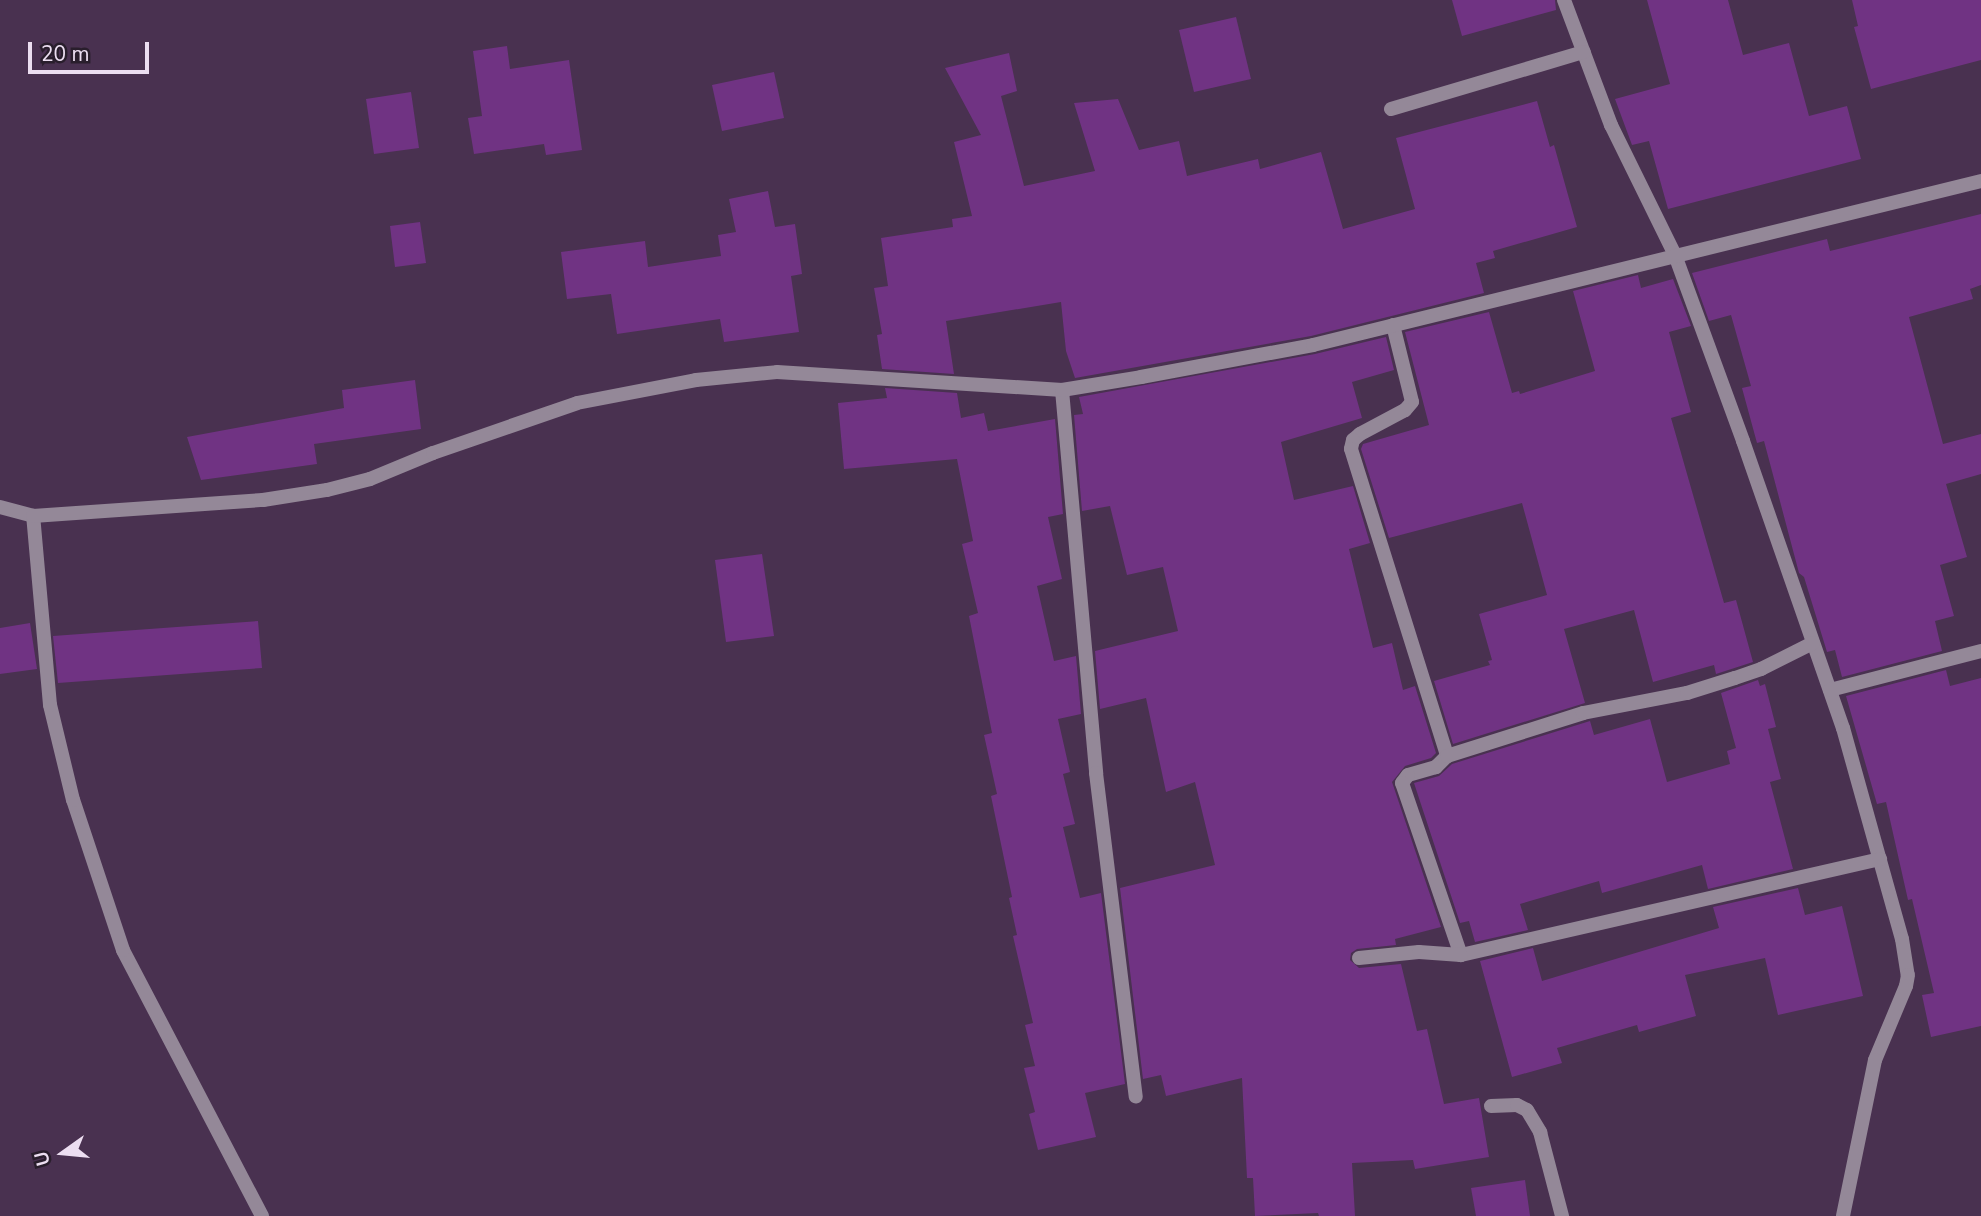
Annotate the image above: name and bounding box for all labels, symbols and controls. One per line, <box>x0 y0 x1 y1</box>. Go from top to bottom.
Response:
scale bar <box>32 28 152 72</box>
text: 20 m <box>41 40 90 68</box>
north arrow <box>28 1118 98 1188</box>
text: U <box>28 1148 57 1169</box>

